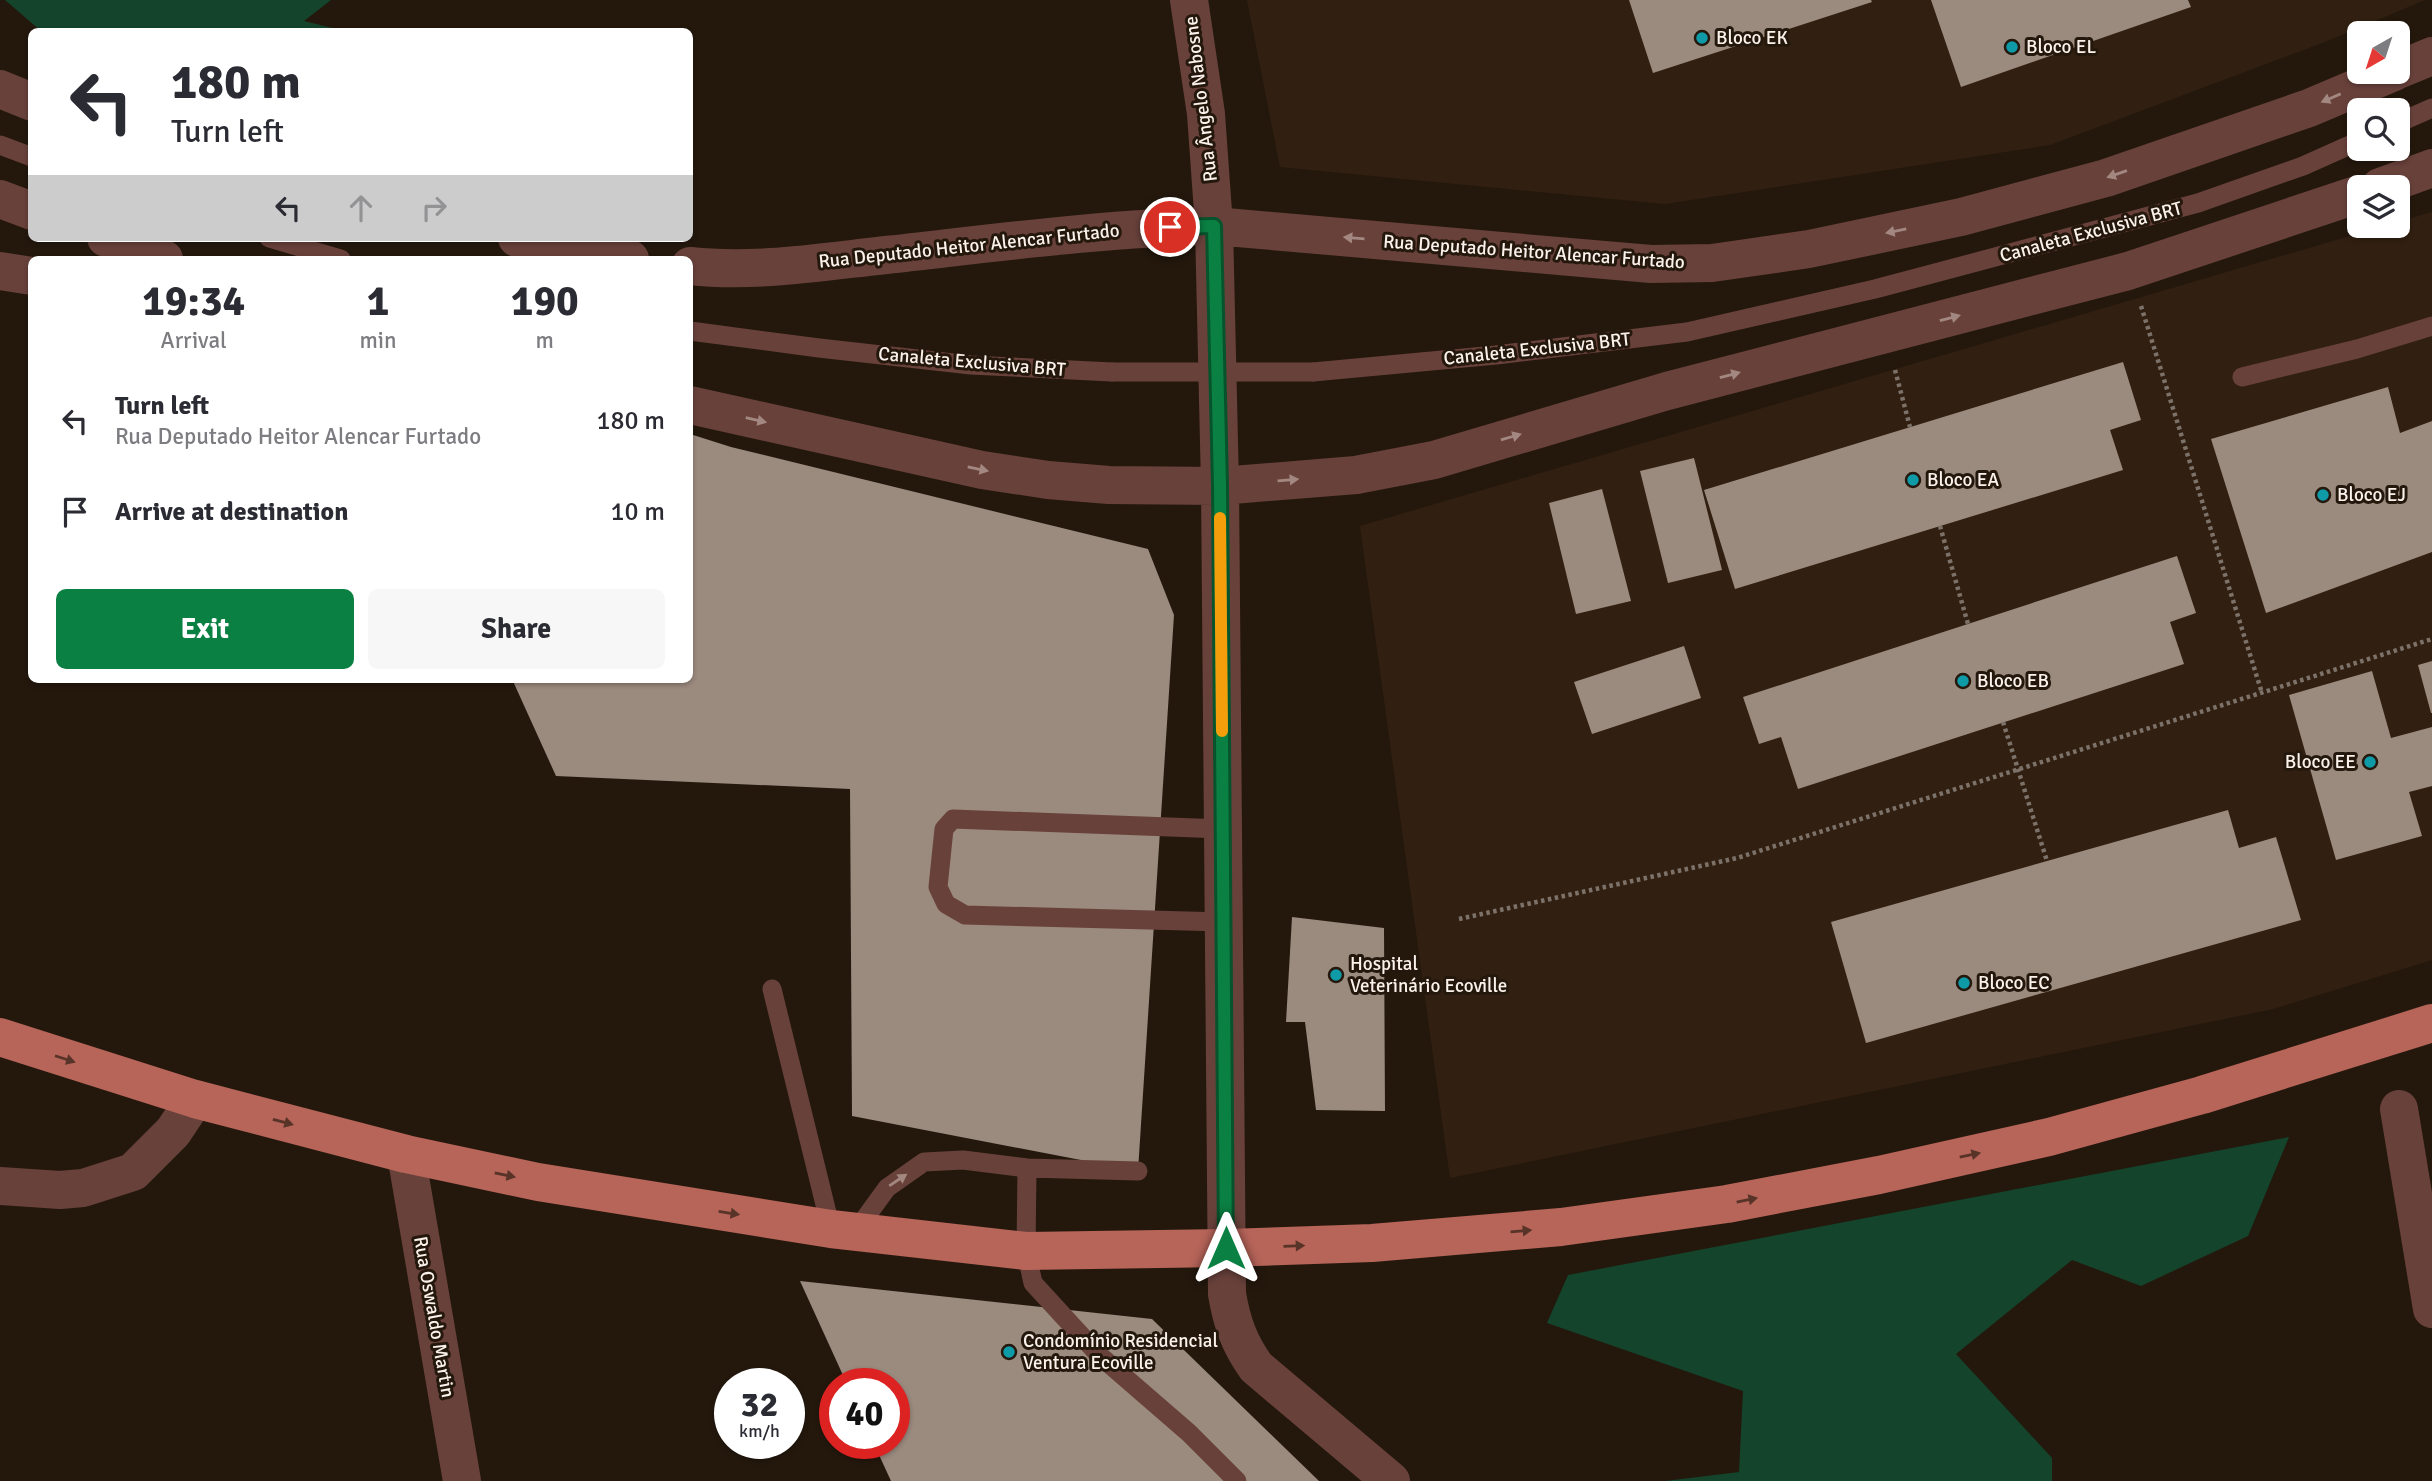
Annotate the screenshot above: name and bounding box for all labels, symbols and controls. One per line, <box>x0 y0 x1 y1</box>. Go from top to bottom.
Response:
street label: Rua Ângelo Nabosne <box>1179 15 1223 183</box>
north arrow <box>2347 21 2410 84</box>
map controls <box>2347 21 2410 238</box>
place label: Bloco EK <box>1716 26 1788 50</box>
marker: Bloco EK <box>1694 30 1710 46</box>
place label: Bloco EL <box>2026 35 2096 59</box>
marker: Bloco EL <box>2004 39 2020 55</box>
text: 180 m <box>171 52 301 112</box>
icon: left <box>56 56 147 147</box>
one-way arrow <box>2320 93 2341 104</box>
button: search <box>2347 98 2410 161</box>
text: Turn left <box>171 112 284 151</box>
one-way arrow <box>2106 169 2127 180</box>
button: layers <box>2347 175 2410 238</box>
icon: left <box>269 189 307 227</box>
icon: ahead <box>342 189 380 227</box>
icon: right <box>415 189 453 227</box>
street label: Canaleta Exclusiva BRT <box>1997 196 2186 268</box>
pin <box>1140 197 1200 257</box>
icon: arrive <box>1151 208 1189 246</box>
street label: Rua Deputado Heitor Alencar Furtado <box>817 218 1121 274</box>
one-way arrow <box>1885 225 1907 236</box>
street label: Rua Deputado Heitor Alencar Furtado <box>1382 229 1686 275</box>
one-way arrow <box>1343 232 1365 243</box>
text: 19:34 <box>142 276 245 327</box>
text: 1 <box>367 276 389 327</box>
text: 190 <box>511 276 579 327</box>
one-way arrow <box>1939 312 1961 323</box>
text: Arrival <box>161 326 227 355</box>
text: min <box>359 326 397 355</box>
text: m <box>536 326 554 355</box>
street label: Canaleta Exclusiva BRT <box>1442 327 1632 371</box>
street label: Canaleta Exclusiva BRT <box>877 342 1067 382</box>
one-way arrow <box>1719 369 1741 380</box>
text: Turn left <box>115 390 209 422</box>
icon: left <box>56 402 94 440</box>
text: 180 m <box>596 405 665 437</box>
one-way arrow <box>745 414 767 425</box>
text: Rua Deputado Heitor Alencar Furtado <box>115 422 481 451</box>
one-way arrow <box>1501 431 1522 441</box>
one-way arrow <box>967 463 989 474</box>
place label: Bloco EA <box>1927 468 1999 492</box>
marker: Bloco EA <box>1905 472 1921 488</box>
one-way arrow <box>1278 474 1300 485</box>
place label: Bloco EJ <box>2337 483 2406 507</box>
marker: Bloco EJ <box>2315 487 2331 503</box>
icon: arrive <box>56 493 94 531</box>
text: Arrive at destination <box>115 496 348 528</box>
text: 10 m <box>610 496 665 528</box>
button: Exit <box>56 589 354 669</box>
button: Share <box>368 589 665 669</box>
place label: Bloco EB <box>1977 669 2049 693</box>
marker: Bloco EB <box>1955 673 1971 689</box>
place label: Bloco EE <box>2285 750 2356 774</box>
marker: Bloco EE <box>2362 754 2378 770</box>
place label: Hospital Veterinário Ecoville <box>1350 952 1507 998</box>
marker: Hospital Veterinário Ecoville <box>1328 967 1344 983</box>
place label: Bloco EC <box>1978 971 2050 995</box>
marker: Bloco EC <box>1956 975 1972 991</box>
one-way arrow <box>54 1054 75 1065</box>
one-way arrow <box>272 1117 294 1128</box>
one-way arrow <box>1959 1149 1981 1160</box>
one-way arrow <box>494 1169 516 1180</box>
one-way arrow <box>889 1173 907 1187</box>
one-way arrow <box>1736 1195 1758 1206</box>
one-way arrow <box>718 1208 740 1219</box>
position arrow <box>1189 1211 1263 1285</box>
one-way arrow <box>1511 1225 1533 1236</box>
street label: Rua Oswaldo Martin <box>408 1234 460 1400</box>
one-way arrow <box>1284 1240 1306 1251</box>
place label: Condomínio Residencial Ventura Ecoville <box>1023 1329 1218 1375</box>
marker: Condomínio Residencial Ventura Ecoville <box>1001 1344 1017 1360</box>
speed limit sign: 40 <box>819 1368 910 1459</box>
text: 32 <box>741 1383 778 1426</box>
text: km/h <box>739 1420 780 1442</box>

